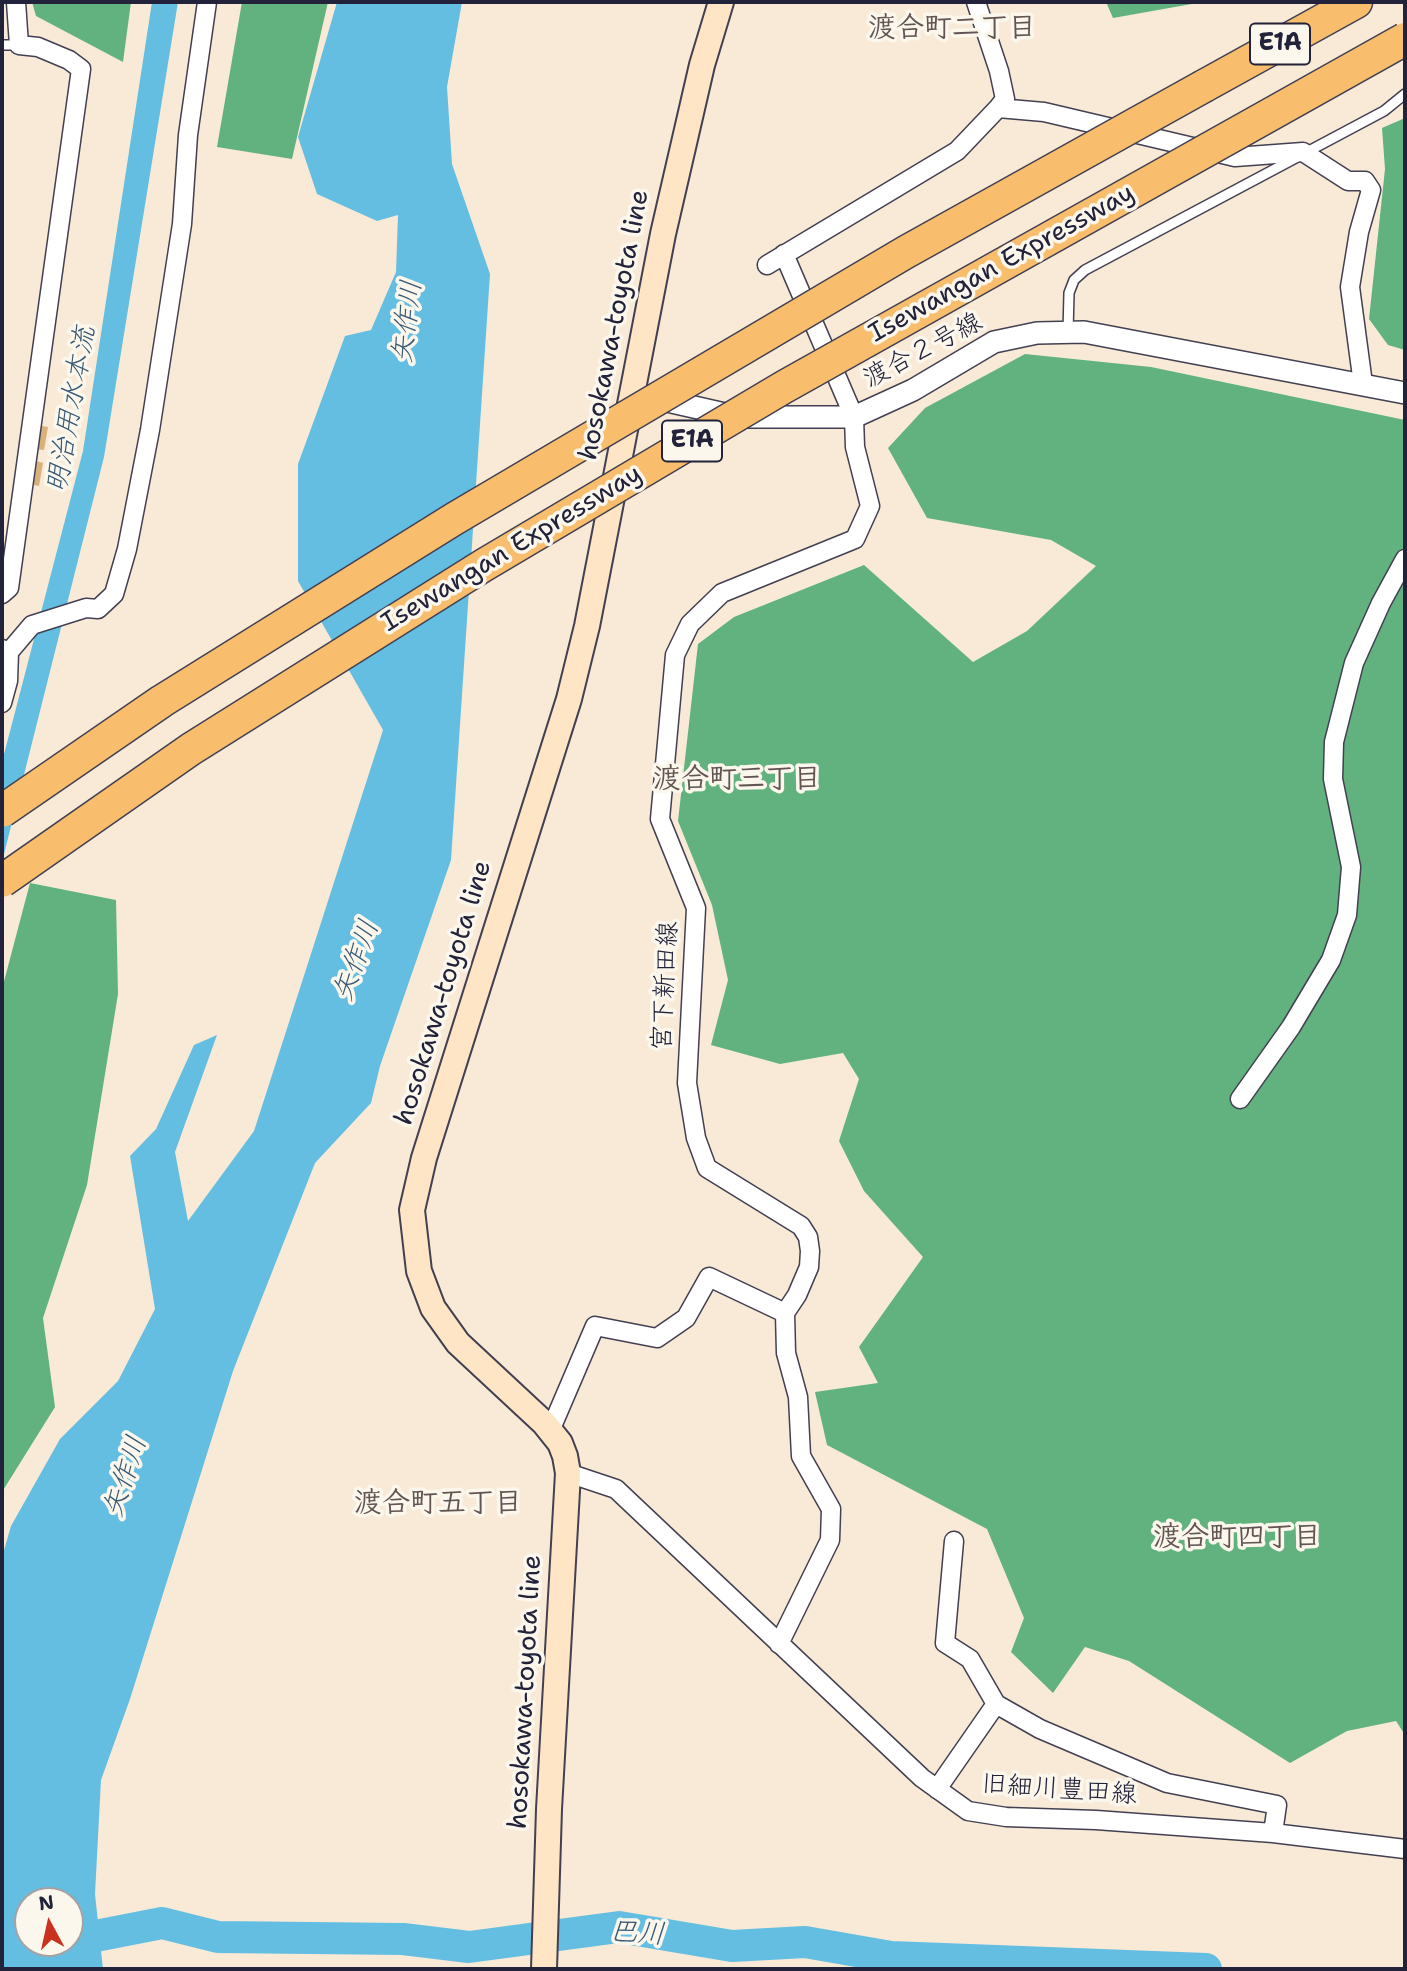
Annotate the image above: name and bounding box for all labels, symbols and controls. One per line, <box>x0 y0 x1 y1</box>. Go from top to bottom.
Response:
district label: 渡合町二丁目 <box>868 12 1036 46</box>
road number: E1A <box>1250 24 1310 64</box>
street label: Isewangan Expressway <box>864 178 1140 350</box>
street label: hosokawa-toyota line <box>573 187 657 463</box>
water label: 矢作川 <box>386 278 430 366</box>
street label: 渡合２号線 <box>858 307 988 395</box>
water label: 明治用水本流 <box>41 324 103 496</box>
road number: E1A <box>662 420 722 462</box>
street label: Isewangan Expressway <box>376 459 648 639</box>
district label: 渡合町三丁目 <box>653 763 821 797</box>
street label: hosokawa-toyota line <box>389 857 499 1129</box>
water label: 矢作川 <box>327 916 387 1006</box>
street label: 宮下新田線 <box>647 920 685 1052</box>
water label: 矢作川 <box>97 1432 155 1522</box>
district label: 渡合町五丁目 <box>354 1487 522 1521</box>
district label: 渡合町四丁目 <box>1153 1521 1321 1555</box>
street label: hosokawa-toyota line <box>503 1554 549 1830</box>
street label: 旧細川豊田線 <box>980 1769 1138 1811</box>
north arrow <box>14 1887 84 1957</box>
text: N <box>37 1889 55 1916</box>
water label: 巴川 <box>608 1915 666 1953</box>

